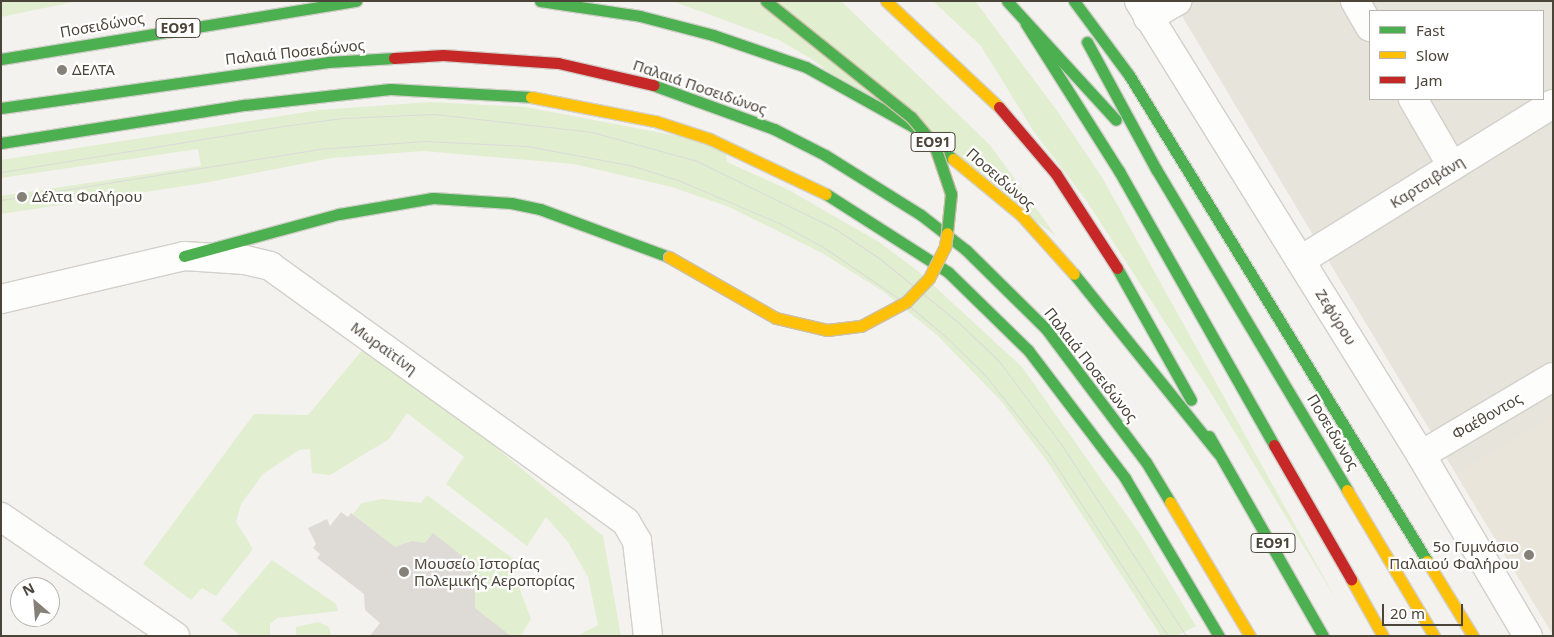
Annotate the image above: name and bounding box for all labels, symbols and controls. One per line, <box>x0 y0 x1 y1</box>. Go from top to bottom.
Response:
street label: Ποσειδώνος <box>59 9 145 41</box>
legend <box>1369 10 1544 100</box>
road number: ΕΟ91 <box>156 16 200 40</box>
text: Fast <box>1416 20 1445 40</box>
street label: Παλαιά Ποσειδώνος <box>224 36 366 68</box>
text: Slow <box>1416 45 1449 65</box>
street label: Παλαιά Ποσειδώνος <box>631 56 769 118</box>
place label: ΔΕΛΤΑ <box>72 61 115 79</box>
marker: ΔΕΛΤΑ <box>56 64 68 76</box>
text: Jam <box>1416 70 1443 90</box>
road number: ΕΟ91 <box>910 130 956 154</box>
street label: Ποσειδώνος <box>963 144 1039 214</box>
street label: Καρτσιβάνη <box>1387 152 1467 212</box>
place label: Δέλτα Φαλήρου <box>32 188 142 206</box>
marker: Δέλτα Φαλήρου <box>16 191 28 203</box>
street label: Ζεφύρου <box>1312 286 1360 348</box>
street label: Παλαιά Ποσειδώνος <box>1041 304 1141 426</box>
street label: Μωραϊτίνη <box>347 318 421 378</box>
street label: Φαέθοντος <box>1449 389 1525 443</box>
street label: Ποσειδώνος <box>1303 391 1363 473</box>
road number: ΕΟ91 <box>1250 532 1296 554</box>
place label: 5ο Γυμνάσιο Παλαιού Φαλήρου <box>1389 537 1519 572</box>
marker: 5ο Γυμνάσιο Παλαιού Φαλήρου <box>1523 549 1535 561</box>
place label: Μουσείο Ιστορίας Πολεμικής Αεροπορίας <box>414 554 575 589</box>
marker: Μουσείο Ιστορίας Πολεμικής Αεροπορίας <box>398 566 410 578</box>
north arrow <box>10 577 60 627</box>
text: N <box>19 578 38 600</box>
scale bar <box>1384 594 1465 626</box>
text: 20 m <box>1390 603 1425 623</box>

